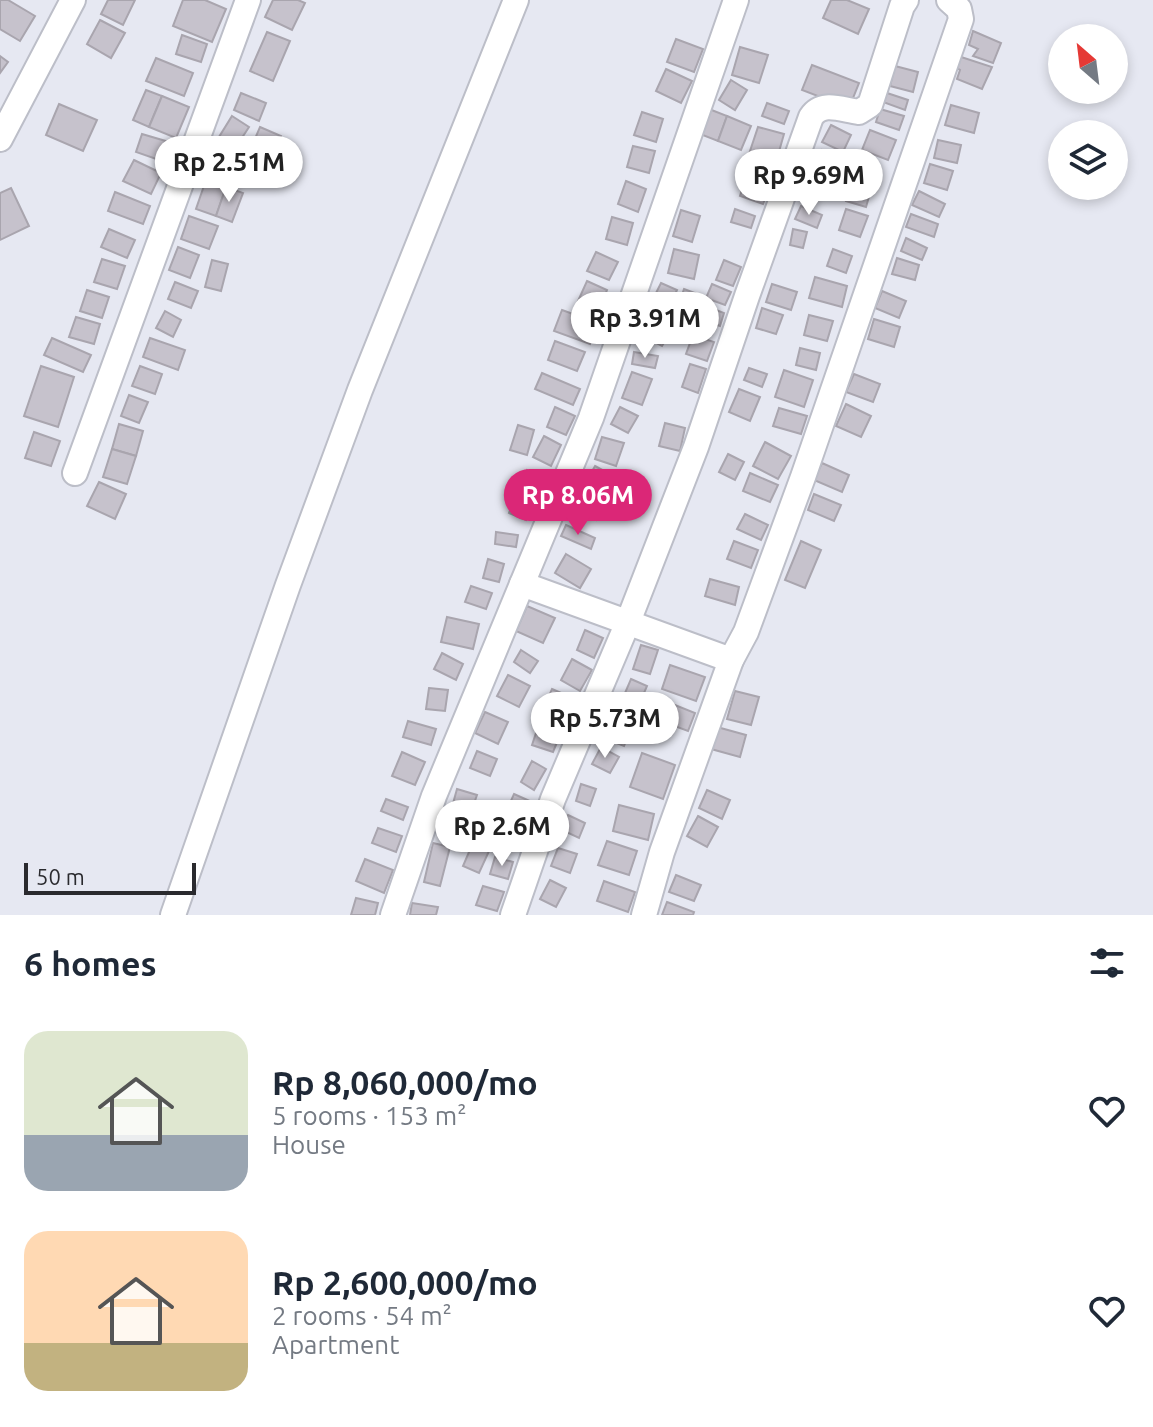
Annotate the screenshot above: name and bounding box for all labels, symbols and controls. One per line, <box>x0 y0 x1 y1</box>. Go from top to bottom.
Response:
north arrow <box>1048 24 1128 104</box>
map controls <box>1048 24 1128 200</box>
button: layers <box>1048 120 1128 200</box>
pin: Rp 2.51M <box>146 136 312 204</box>
text: Rp 2.51M <box>173 147 285 176</box>
pin: Rp 9.69M <box>726 149 892 217</box>
text: Rp 9.69M <box>753 160 865 189</box>
pin: Rp 3.91M <box>562 292 728 360</box>
text: Rp 3.91M <box>589 303 701 332</box>
pin: Rp 8.06M <box>495 469 661 537</box>
text: Rp 8.06M <box>522 480 634 509</box>
pin: Rp 5.73M <box>522 692 688 760</box>
text: Rp 5.73M <box>549 703 661 732</box>
pin: Rp 2.6M <box>428 800 576 868</box>
text: Rp 2.6M <box>453 811 551 840</box>
scale bar <box>24 859 196 895</box>
text: 50 m <box>36 864 85 889</box>
icon: filters <box>1085 941 1129 985</box>
text: 6 homes <box>24 944 157 982</box>
icon: home <box>88 1063 184 1159</box>
text: Rp 8,060,000/mo <box>272 1063 538 1101</box>
icon: heart <box>1085 1089 1129 1133</box>
text: 5 rooms · 153 m² <box>272 1101 467 1130</box>
text: House <box>272 1130 346 1159</box>
icon: home <box>88 1263 184 1359</box>
text: Rp 2,600,000/mo <box>272 1263 538 1301</box>
icon: heart <box>1085 1289 1129 1333</box>
text: 2 rooms · 54 m² <box>272 1301 452 1330</box>
text: Apartment <box>272 1330 399 1359</box>

